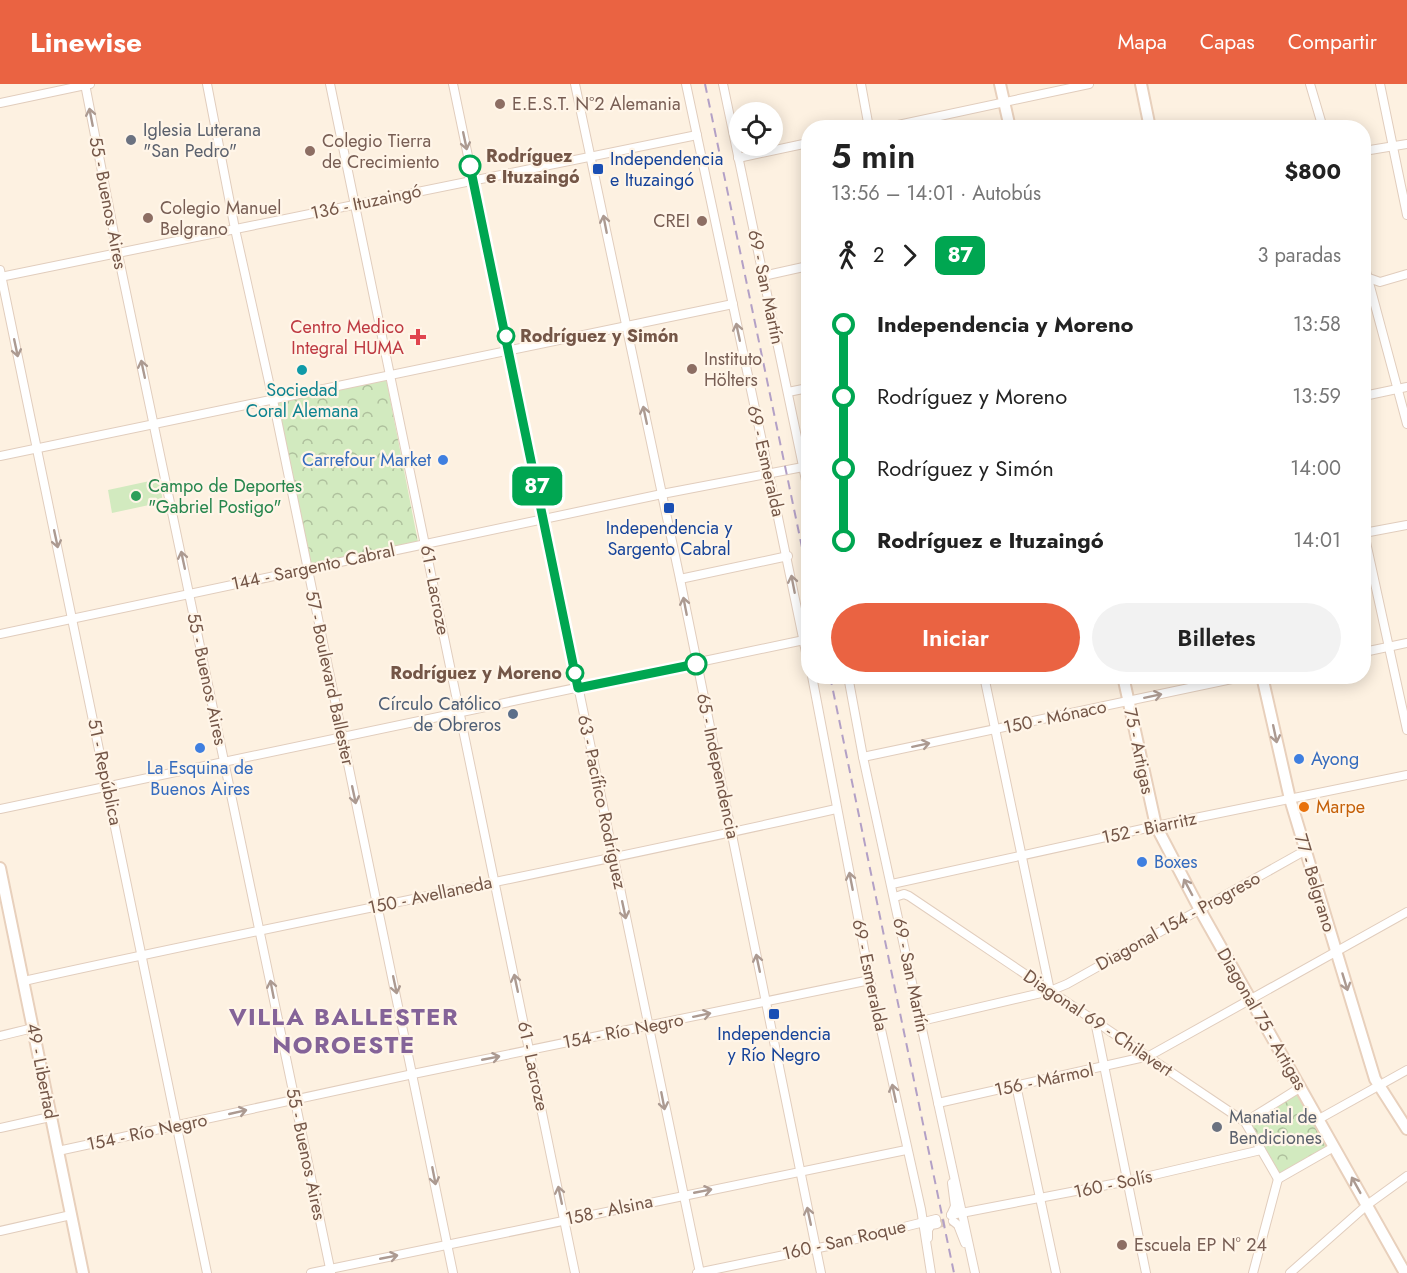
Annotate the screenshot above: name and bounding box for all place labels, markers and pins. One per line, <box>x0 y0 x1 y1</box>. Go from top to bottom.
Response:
place label: E.E.S.T. Nº2 Alemania <box>512 91 681 117</box>
marker: E.E.S.T. Nº2 Alemania <box>493 97 507 111</box>
place label: Iglesia Luterana "San Pedro" <box>143 117 261 164</box>
place label: Colegio Tierra de Crecimiento <box>322 128 439 175</box>
marker: Iglesia Luterana "San Pedro" <box>124 133 138 147</box>
place label: Rodríguez e Ituzaingó <box>486 143 580 190</box>
marker: Colegio Tierra de Crecimiento <box>303 144 317 158</box>
place label: Independencia e Ituzaingó <box>610 146 723 193</box>
marker: Rodríguez e Ituzaingó <box>459 155 481 177</box>
marker: Independencia e Ituzaingó <box>591 162 605 176</box>
place label: Colegio Manuel Belgrano <box>160 195 281 242</box>
place label: CREI <box>653 208 690 234</box>
marker: Colegio Manuel Belgrano <box>141 211 155 225</box>
marker: CREI <box>695 214 709 228</box>
place label: Centro Medico Integral HUMA <box>290 314 404 361</box>
place label: Rodríguez y Simón <box>520 323 679 349</box>
marker: Rodríguez y Simón <box>497 327 515 345</box>
marker: Centro Medico Integral HUMA <box>409 328 427 346</box>
place label: Instituto Hölters <box>704 346 762 393</box>
marker: Instituto Hölters <box>685 362 699 376</box>
marker: Sociedad Coral Alemana <box>295 363 309 377</box>
place label: Sociedad Coral Alemana <box>246 377 358 424</box>
place label: Carrefour Market <box>302 447 432 473</box>
marker: Carrefour Market <box>436 453 450 467</box>
place label: Campo de Deportes "Gabriel Postigo" <box>148 473 302 520</box>
marker: Campo de Deportes "Gabriel Postigo" <box>129 489 143 503</box>
marker: Independencia y Sargento Cabral <box>662 501 676 515</box>
place label: Independencia y Sargento Cabral <box>606 515 732 562</box>
unlabelled marker <box>685 653 707 675</box>
place label: Rodríguez y Moreno <box>390 660 562 686</box>
marker: Rodríguez y Moreno <box>566 664 584 682</box>
place label: Círculo Católico de Obreros <box>378 691 501 738</box>
marker: Círculo Católico de Obreros <box>506 707 520 721</box>
marker: La Esquina de Buenos Aires <box>193 741 207 755</box>
place label: Ayong <box>1311 746 1359 772</box>
marker: Ayong <box>1292 752 1306 766</box>
place label: La Esquina de Buenos Aires <box>147 755 253 802</box>
place label: Marpe <box>1316 794 1365 820</box>
marker: Marpe <box>1297 800 1311 814</box>
place label: Boxes <box>1154 849 1197 875</box>
marker: Boxes <box>1135 855 1149 869</box>
marker: Independencia y Río Negro <box>767 1007 781 1021</box>
place label: Independencia y Río Negro <box>717 1021 831 1068</box>
place label: Manatial de Bendiciones <box>1229 1104 1322 1151</box>
marker: Manatial de Bendiciones <box>1210 1120 1224 1134</box>
place label: Escuela EP N° 24 <box>1134 1232 1267 1258</box>
marker: Escuela EP N° 24 <box>1115 1238 1129 1252</box>

